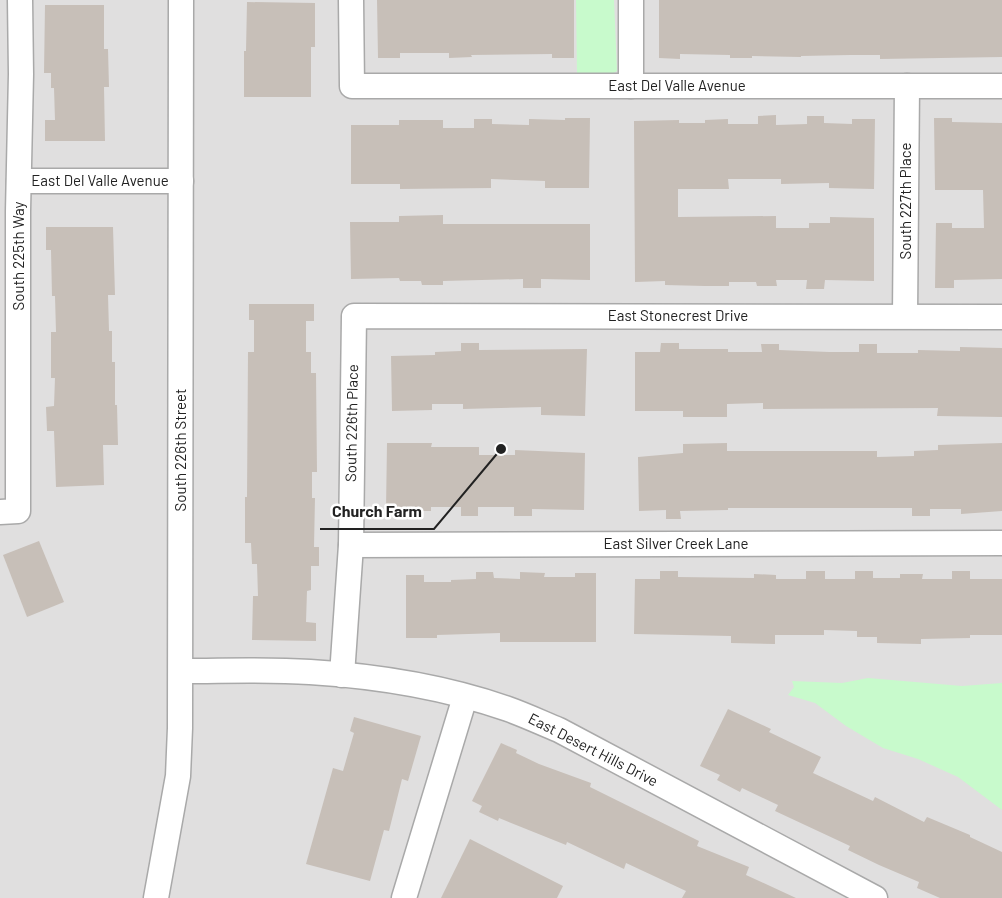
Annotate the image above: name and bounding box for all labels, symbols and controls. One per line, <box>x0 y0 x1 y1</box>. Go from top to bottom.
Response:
street label: East Del Valle Avenue <box>608 76 746 94</box>
street label: South 227th Place <box>896 143 914 260</box>
street label: East Del Valle Avenue <box>31 171 169 189</box>
street label: South 225th Way <box>9 202 27 310</box>
street label: East Stonecrest Drive <box>608 306 748 324</box>
street label: South 226th Place <box>341 364 361 482</box>
street label: South 226th Street <box>171 389 189 511</box>
callout: Church Farm <box>320 495 434 529</box>
text: Church Farm <box>332 501 422 520</box>
street label: East Silver Creek Lane <box>604 534 748 552</box>
street label: East Desert Hills Drive <box>526 709 661 790</box>

